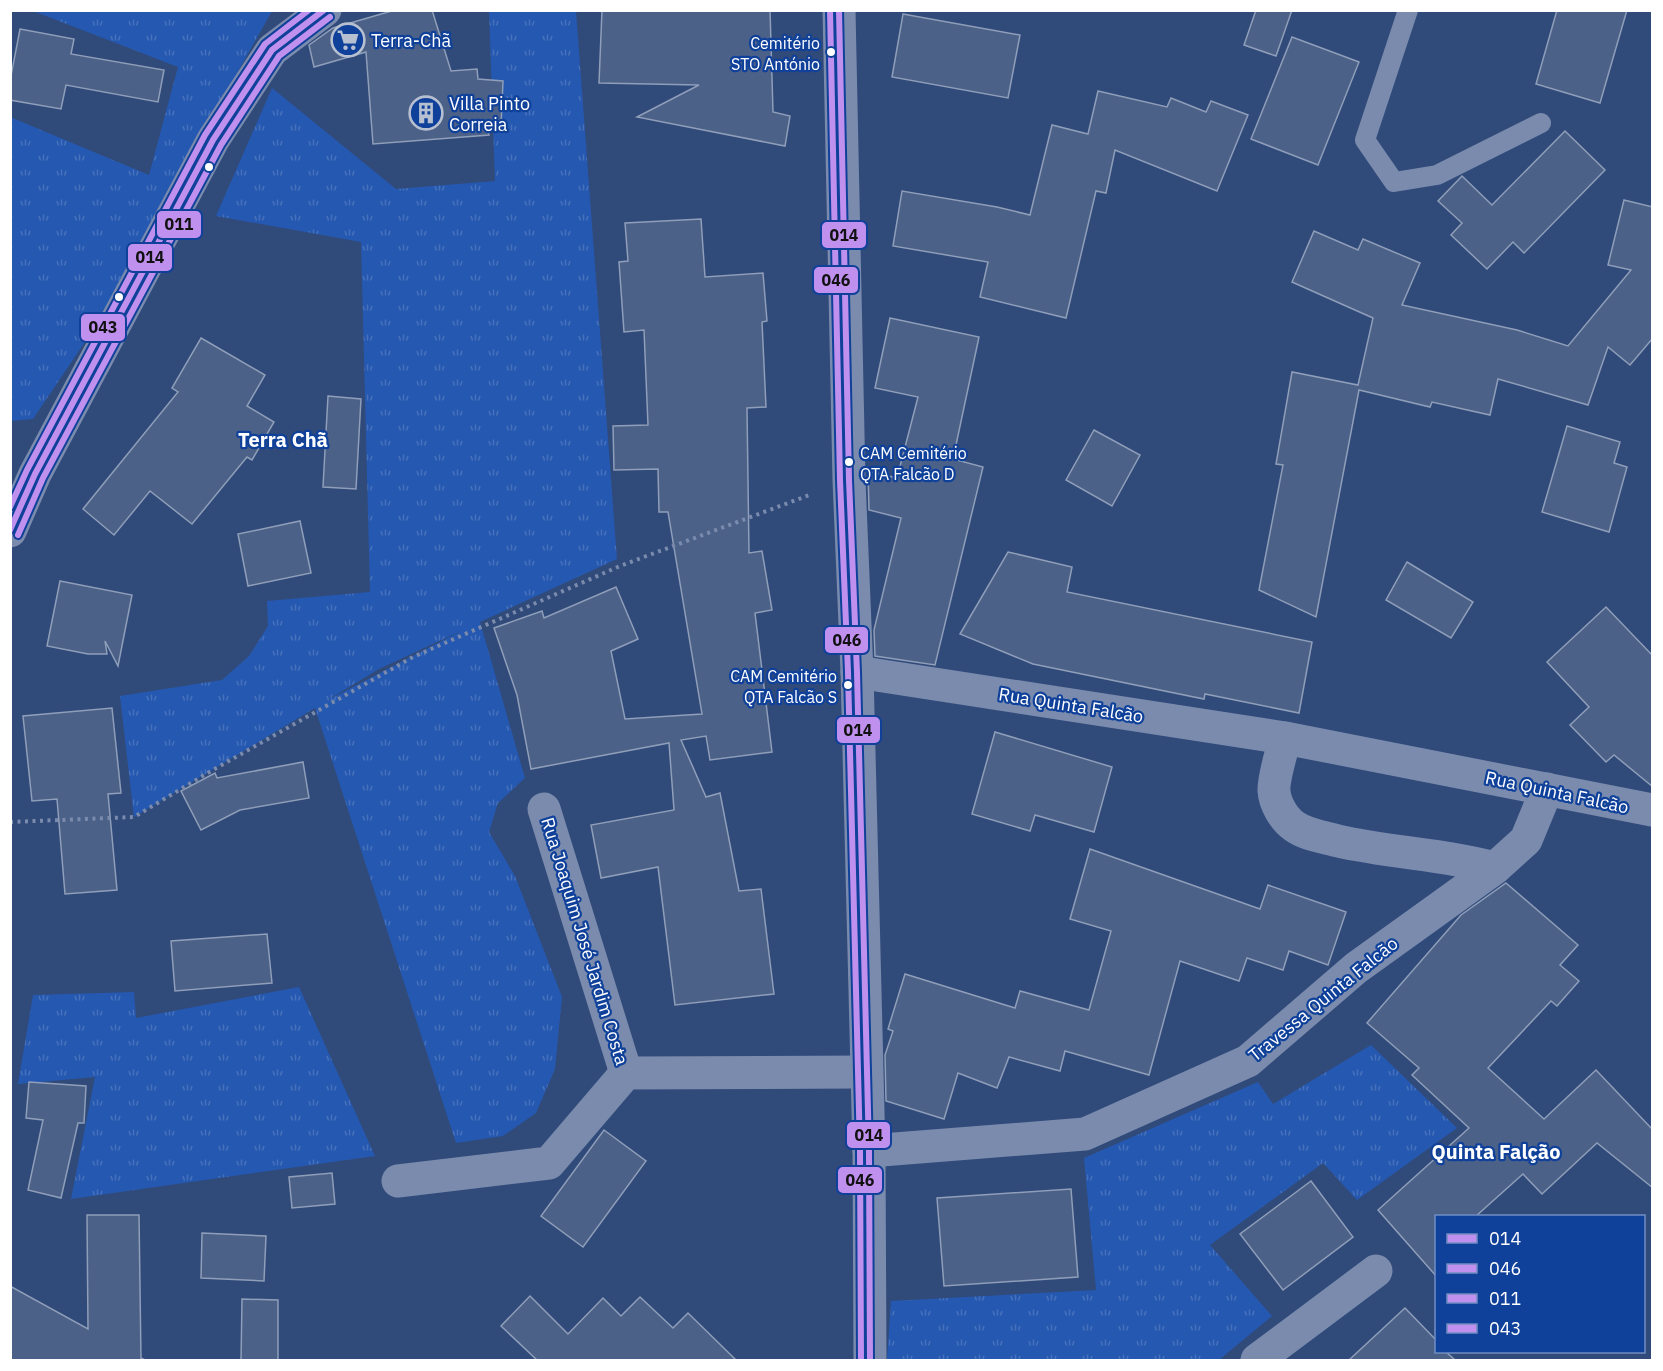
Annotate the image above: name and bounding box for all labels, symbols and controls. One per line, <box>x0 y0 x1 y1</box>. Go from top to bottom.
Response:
supermarket icon: Terra-Chã <box>330 22 366 58</box>
place label: Terra-Chã <box>371 29 452 52</box>
place label: Cemitério STO António <box>731 33 820 74</box>
marker: Cemitério STO António <box>825 46 837 58</box>
place label: Villa Pinto Correia <box>449 92 530 136</box>
building icon: Villa Pinto Correia <box>408 95 444 131</box>
unlabelled marker <box>203 161 215 173</box>
line badge: 011 <box>156 210 202 239</box>
text: 011 <box>165 214 194 234</box>
line badge: 014 <box>821 221 867 249</box>
text: 014 <box>830 225 859 245</box>
line badge: 014 <box>127 243 173 272</box>
text: 014 <box>136 247 165 267</box>
line badge: 046 <box>813 266 859 294</box>
text: 046 <box>822 270 851 290</box>
unlabelled marker <box>113 291 125 303</box>
line badge: 043 <box>80 313 126 342</box>
text: 043 <box>89 317 117 337</box>
district label: Terra Chã <box>238 426 328 453</box>
place label: CAM Cemitério QTA Falcão D <box>860 443 967 484</box>
marker: CAM Cemitério QTA Falcão D <box>843 456 855 468</box>
line badge: 046 <box>824 626 869 654</box>
text: 046 <box>833 630 862 650</box>
place label: CAM Cemitério QTA Falcão S <box>730 666 837 707</box>
marker: CAM Cemitério QTA Falcão S <box>842 679 854 691</box>
street label: Rua Quinta Falcão <box>997 682 1145 728</box>
line badge: 014 <box>836 716 881 744</box>
text: 014 <box>844 720 873 740</box>
street label: Rua Quinta Falcão <box>1483 766 1631 818</box>
street label: Rua Joaquim José Jardim Costa <box>536 814 634 1068</box>
street label: Travessa Quinta Falcão <box>1244 932 1402 1066</box>
line badge: 014 <box>846 1121 891 1149</box>
text: 014 <box>855 1125 884 1145</box>
district label: Quinta Falção <box>1432 1138 1560 1165</box>
line badge: 046 <box>837 1166 883 1194</box>
text: 046 <box>846 1170 875 1190</box>
legend <box>1435 1215 1645 1353</box>
text: 014 <box>1489 1227 1522 1250</box>
text: 046 <box>1489 1257 1521 1280</box>
text: 011 <box>1489 1287 1521 1310</box>
text: 043 <box>1489 1317 1521 1340</box>

